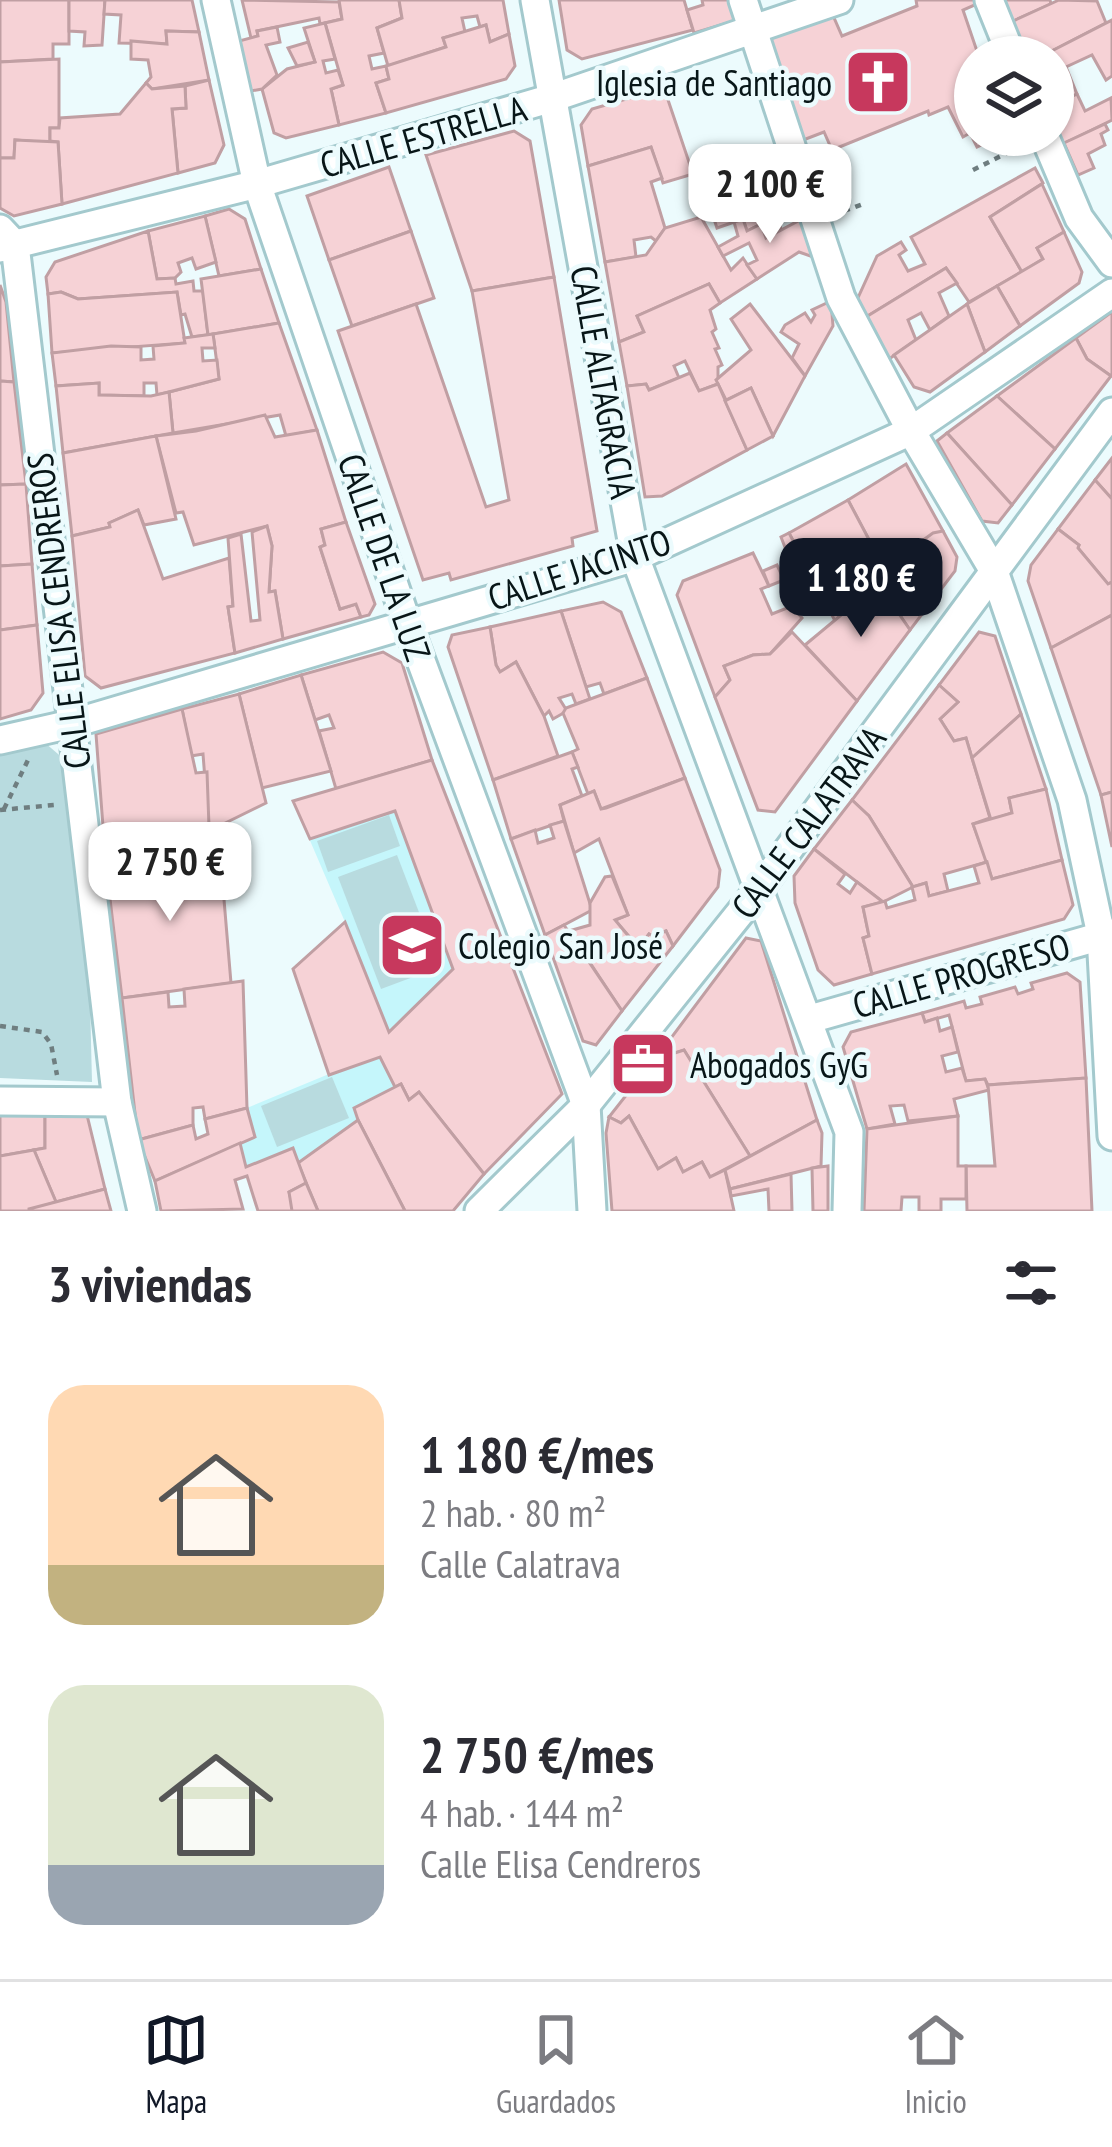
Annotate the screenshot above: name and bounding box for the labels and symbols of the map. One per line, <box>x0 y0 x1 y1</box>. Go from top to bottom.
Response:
church icon: Iglesia de Santiago <box>843 47 913 117</box>
place label: Iglesia de Santiago <box>596 59 832 106</box>
street label: CALLE ESTRELLA <box>314 84 532 188</box>
pin: 2 100 € <box>659 144 881 246</box>
street label: CALLE ALTAGRACIA <box>560 262 648 502</box>
street label: CALLE DE LA LUZ <box>328 447 442 667</box>
street label: CALLE ELISA CENDREROS <box>15 451 101 771</box>
street label: CALLE JACINTO <box>482 517 676 621</box>
pin: 1 180 € <box>750 538 972 640</box>
street label: CALLE CALATRAVA <box>720 716 896 928</box>
pin: 2 750 € <box>59 822 281 924</box>
school or university icon: Colegio San José <box>377 910 447 980</box>
place label: Colegio San José <box>458 922 663 969</box>
street label: CALLE PROGRESO <box>847 922 1075 1028</box>
office icon: Abogados GyG <box>608 1029 678 1099</box>
place label: Abogados GyG <box>690 1041 868 1088</box>

